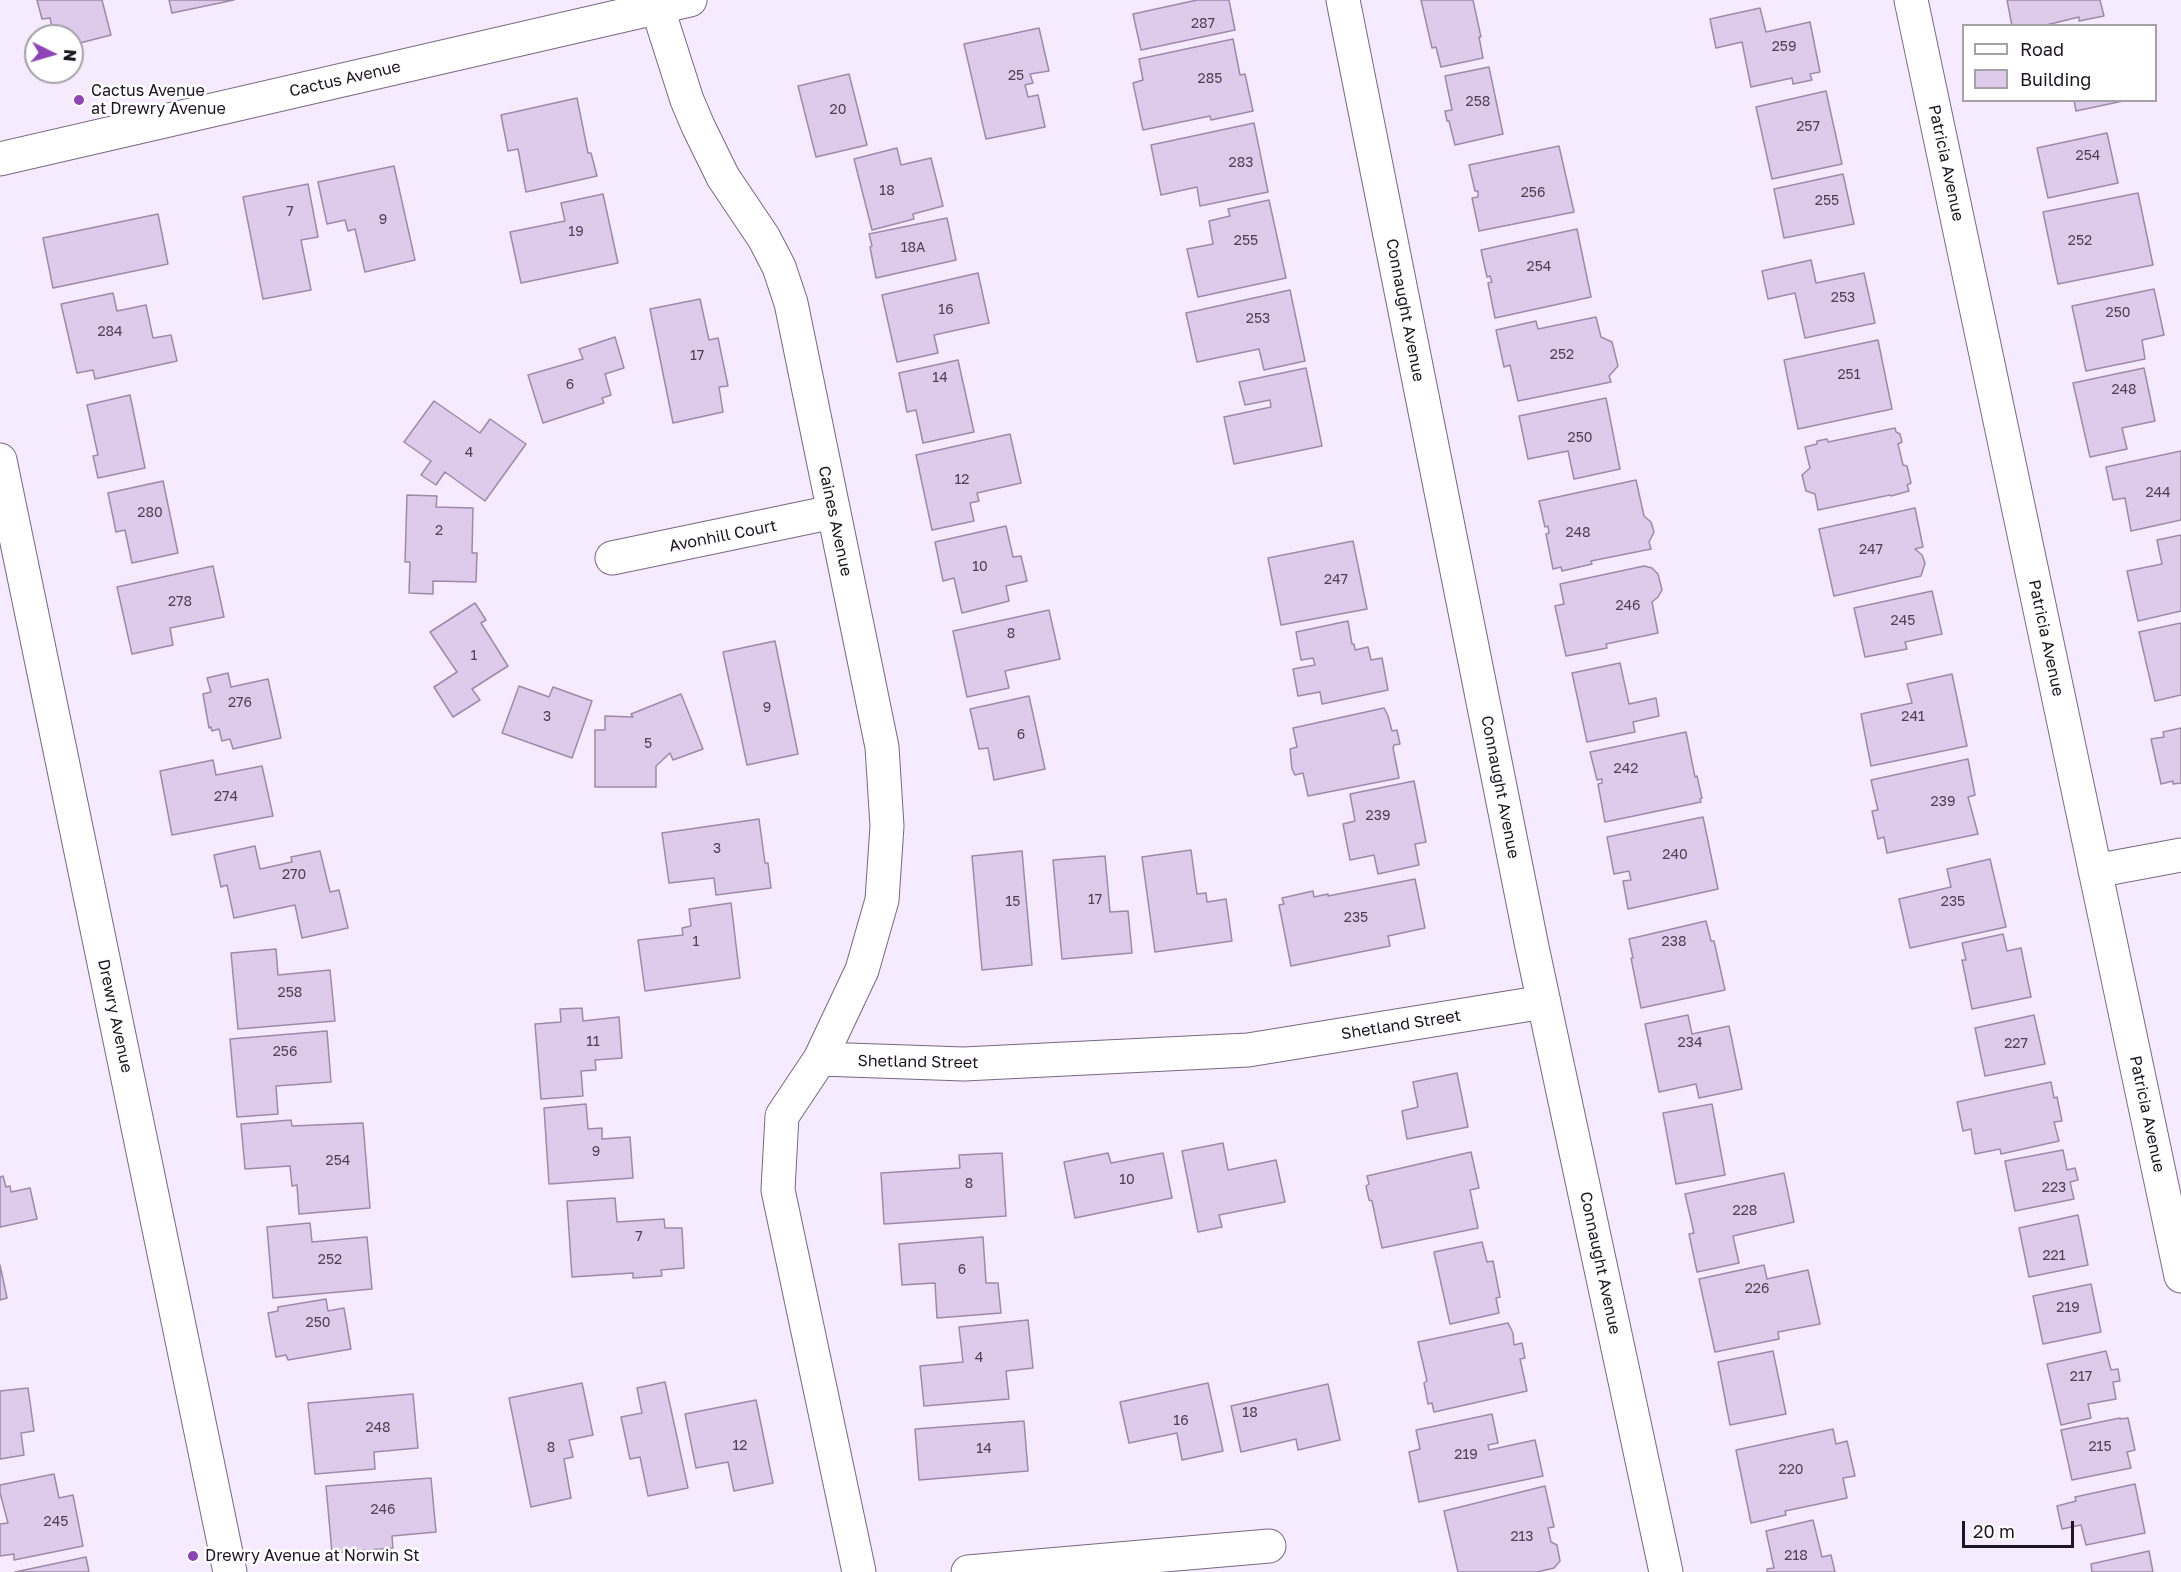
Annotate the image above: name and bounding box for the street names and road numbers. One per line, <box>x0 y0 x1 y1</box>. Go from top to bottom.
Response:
street label: Cactus Avenue <box>287 57 403 101</box>
street label: Patricia Avenue <box>1924 103 1968 223</box>
street label: Connaught Avenue <box>1382 237 1428 383</box>
street label: Caines Avenue <box>814 464 856 578</box>
street label: Avonhill Court <box>668 516 778 556</box>
street label: Patricia Avenue <box>2024 578 2068 698</box>
street label: Connaught Avenue <box>1477 714 1523 860</box>
street label: Drewry Avenue <box>94 958 136 1074</box>
street label: Shetland Street <box>1340 1006 1462 1044</box>
street label: Shetland Street <box>857 1051 979 1073</box>
street label: Patricia Avenue <box>2125 1054 2169 1174</box>
street label: Connaught Avenue <box>1576 1190 1624 1336</box>

